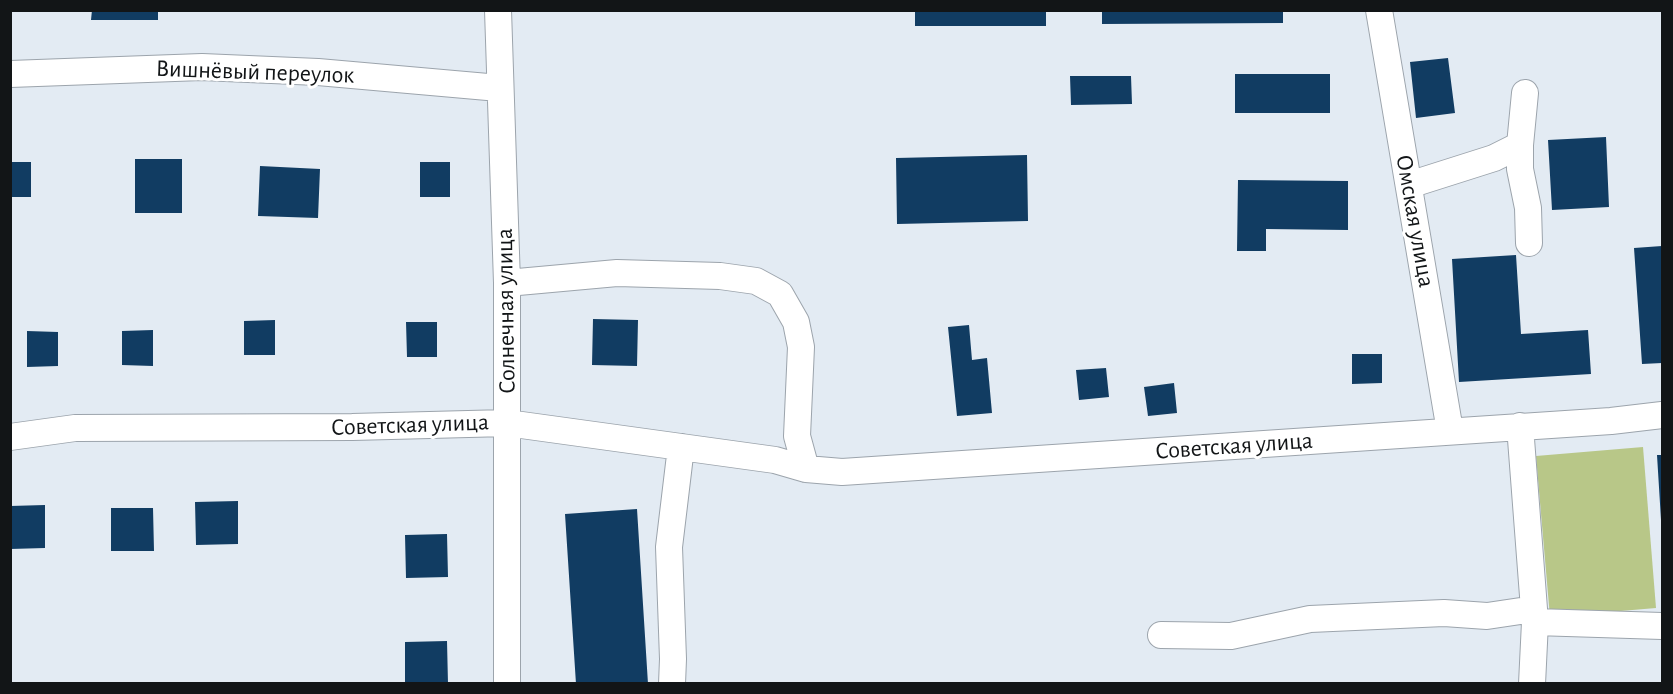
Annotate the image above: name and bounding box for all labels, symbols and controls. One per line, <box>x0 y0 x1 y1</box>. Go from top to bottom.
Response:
street label: Вишнёвый переулок <box>155 54 355 90</box>
street label: Омская улица <box>1389 153 1441 289</box>
street label: Солнечная улица <box>490 228 522 394</box>
street label: Советская улица <box>331 408 489 442</box>
street label: Советская улица <box>1154 426 1314 466</box>

